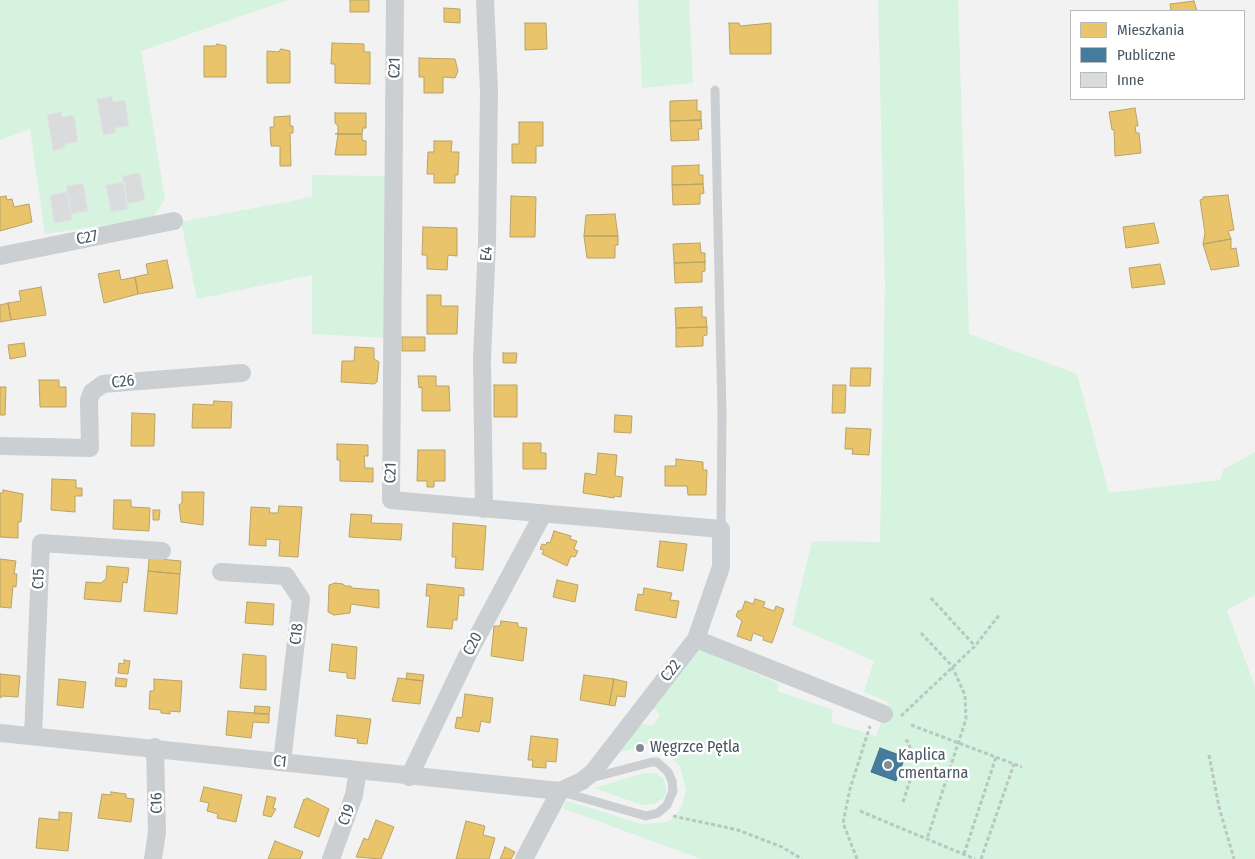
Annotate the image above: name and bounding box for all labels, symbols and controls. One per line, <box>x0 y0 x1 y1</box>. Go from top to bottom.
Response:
legend <box>1070 10 1245 100</box>
text: Mieszkania <box>1117 21 1184 39</box>
text: Publiczne <box>1117 46 1176 64</box>
street label: C21 <box>385 57 405 79</box>
text: Inne <box>1117 71 1144 89</box>
street label: C27 <box>74 226 100 250</box>
street label: E4 <box>477 246 497 262</box>
street label: C26 <box>110 371 136 393</box>
street label: C21 <box>381 462 401 484</box>
street label: C15 <box>29 568 49 590</box>
street label: C18 <box>286 622 308 646</box>
street label: C20 <box>459 629 487 659</box>
street label: C22 <box>657 656 685 686</box>
place label: Węgrzce Pętla <box>650 738 740 758</box>
marker: Węgrzce Pętla <box>634 742 646 754</box>
place label: Kaplica cmentarna <box>898 746 968 784</box>
street label: C1 <box>272 752 288 772</box>
marker: Kaplica cmentarna <box>882 759 894 771</box>
street label: C16 <box>147 792 167 814</box>
street label: C19 <box>334 802 360 828</box>

